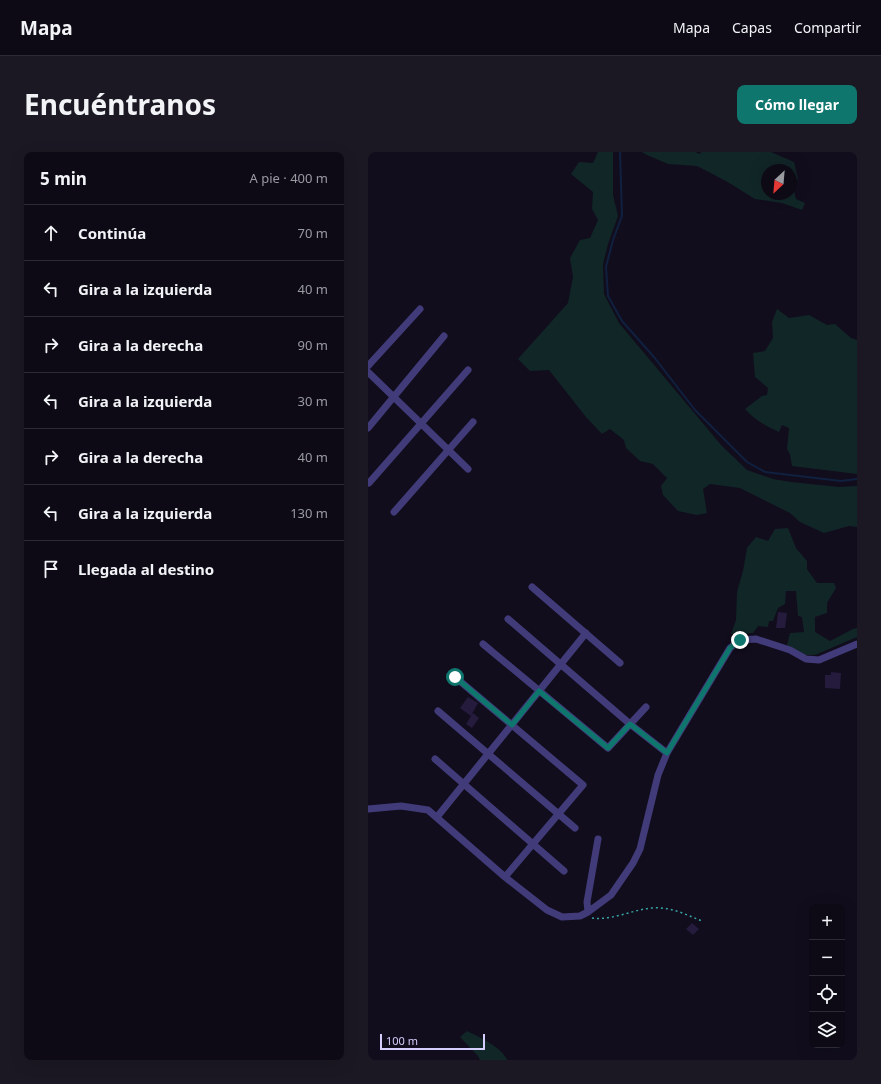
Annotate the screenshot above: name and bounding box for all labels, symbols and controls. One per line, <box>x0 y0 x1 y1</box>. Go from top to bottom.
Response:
text: Mapa <box>20 15 73 41</box>
text: Mapa <box>673 18 710 37</box>
text: Capas <box>732 18 772 37</box>
text: Compartir <box>794 18 861 37</box>
text: Encuéntranos <box>24 85 216 123</box>
button: Cómo llegar <box>737 85 857 124</box>
north arrow <box>761 164 797 200</box>
text: 5 min <box>40 167 87 190</box>
text: A pie · 400 m <box>250 169 328 187</box>
icon: ahead <box>40 222 62 244</box>
text: Continúa <box>78 223 146 243</box>
text: 70 m <box>298 224 328 242</box>
icon: left <box>40 278 62 300</box>
text: Gira a la izquierda <box>78 279 212 299</box>
text: 40 m <box>298 280 328 298</box>
icon: right <box>40 334 62 356</box>
text: Gira a la derecha <box>78 335 203 355</box>
text: 90 m <box>298 336 328 354</box>
icon: left <box>40 390 62 412</box>
text: Gira a la izquierda <box>78 391 212 411</box>
text: 30 m <box>298 392 328 410</box>
icon: right <box>40 446 62 468</box>
text: Gira a la derecha <box>78 447 203 467</box>
text: 40 m <box>298 448 328 466</box>
icon: left <box>40 502 62 524</box>
text: Gira a la izquierda <box>78 503 212 523</box>
text: 130 m <box>290 504 328 522</box>
icon: arrive <box>40 558 62 580</box>
text: Llegada al destino <box>78 559 214 579</box>
route end <box>731 631 749 649</box>
route start <box>446 668 464 686</box>
map controls <box>809 904 845 1048</box>
button: + <box>809 904 845 940</box>
button: − <box>809 940 845 976</box>
button: locate <box>809 976 845 1012</box>
button: layers <box>809 1012 845 1048</box>
scale bar <box>380 1032 485 1051</box>
text: 100 m <box>386 1033 418 1048</box>

